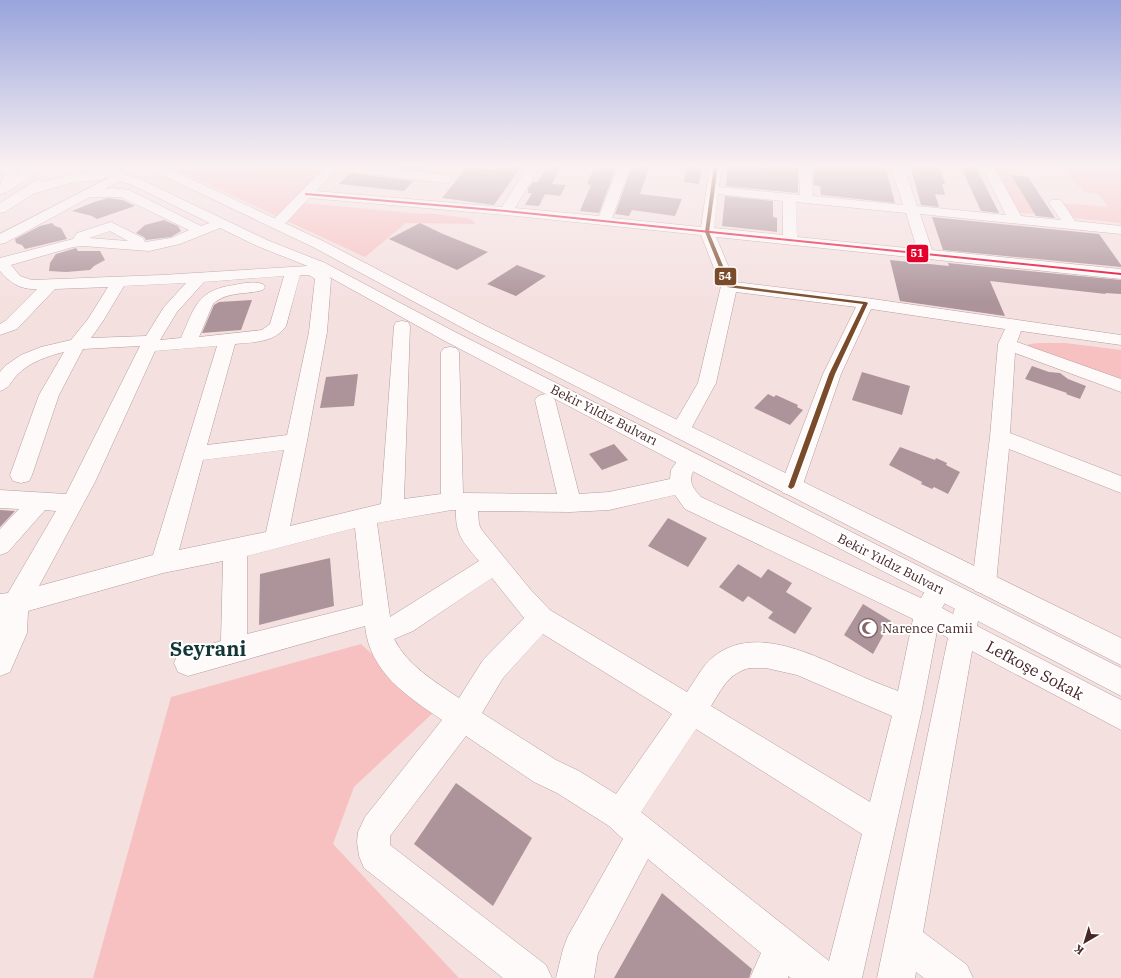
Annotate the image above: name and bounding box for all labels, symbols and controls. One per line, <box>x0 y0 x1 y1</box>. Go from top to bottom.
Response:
line badge: 51 <box>906 244 929 263</box>
text: 51 <box>910 246 924 260</box>
line badge: 54 <box>714 267 737 286</box>
text: 54 <box>718 269 732 283</box>
street label: Bekir Yıldız Bulvarı <box>548 381 660 449</box>
street label: Bekir Yıldız Bulvarı <box>835 530 947 598</box>
mosque icon: Narence Camii <box>857 617 879 639</box>
place label: Narence Camii <box>882 620 973 637</box>
district label: Seyrani <box>170 635 246 662</box>
street label: Lefkoşe Sokak <box>983 636 1088 704</box>
north arrow <box>1065 922 1105 962</box>
text: K <box>1071 941 1086 958</box>

